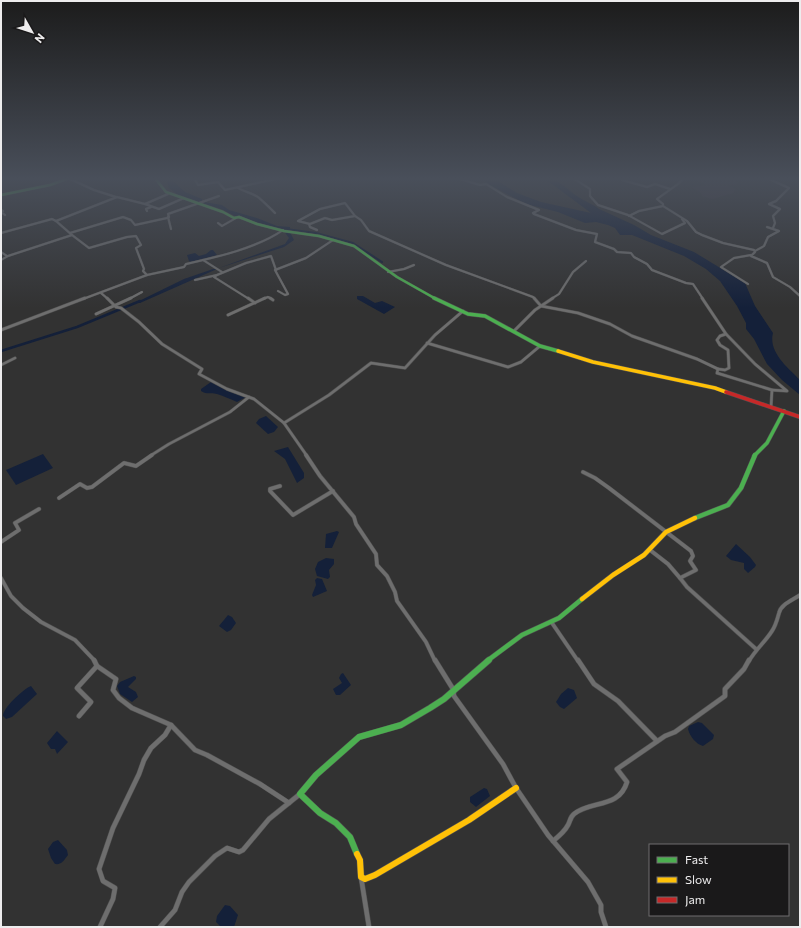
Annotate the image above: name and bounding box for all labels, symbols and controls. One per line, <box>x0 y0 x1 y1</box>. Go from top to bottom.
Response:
north arrow <box>12 12 52 52</box>
text: N <box>33 31 48 46</box>
legend <box>649 844 789 916</box>
text: Fast <box>685 852 708 866</box>
text: Slow <box>685 872 712 886</box>
text: Jam <box>685 892 705 907</box>

